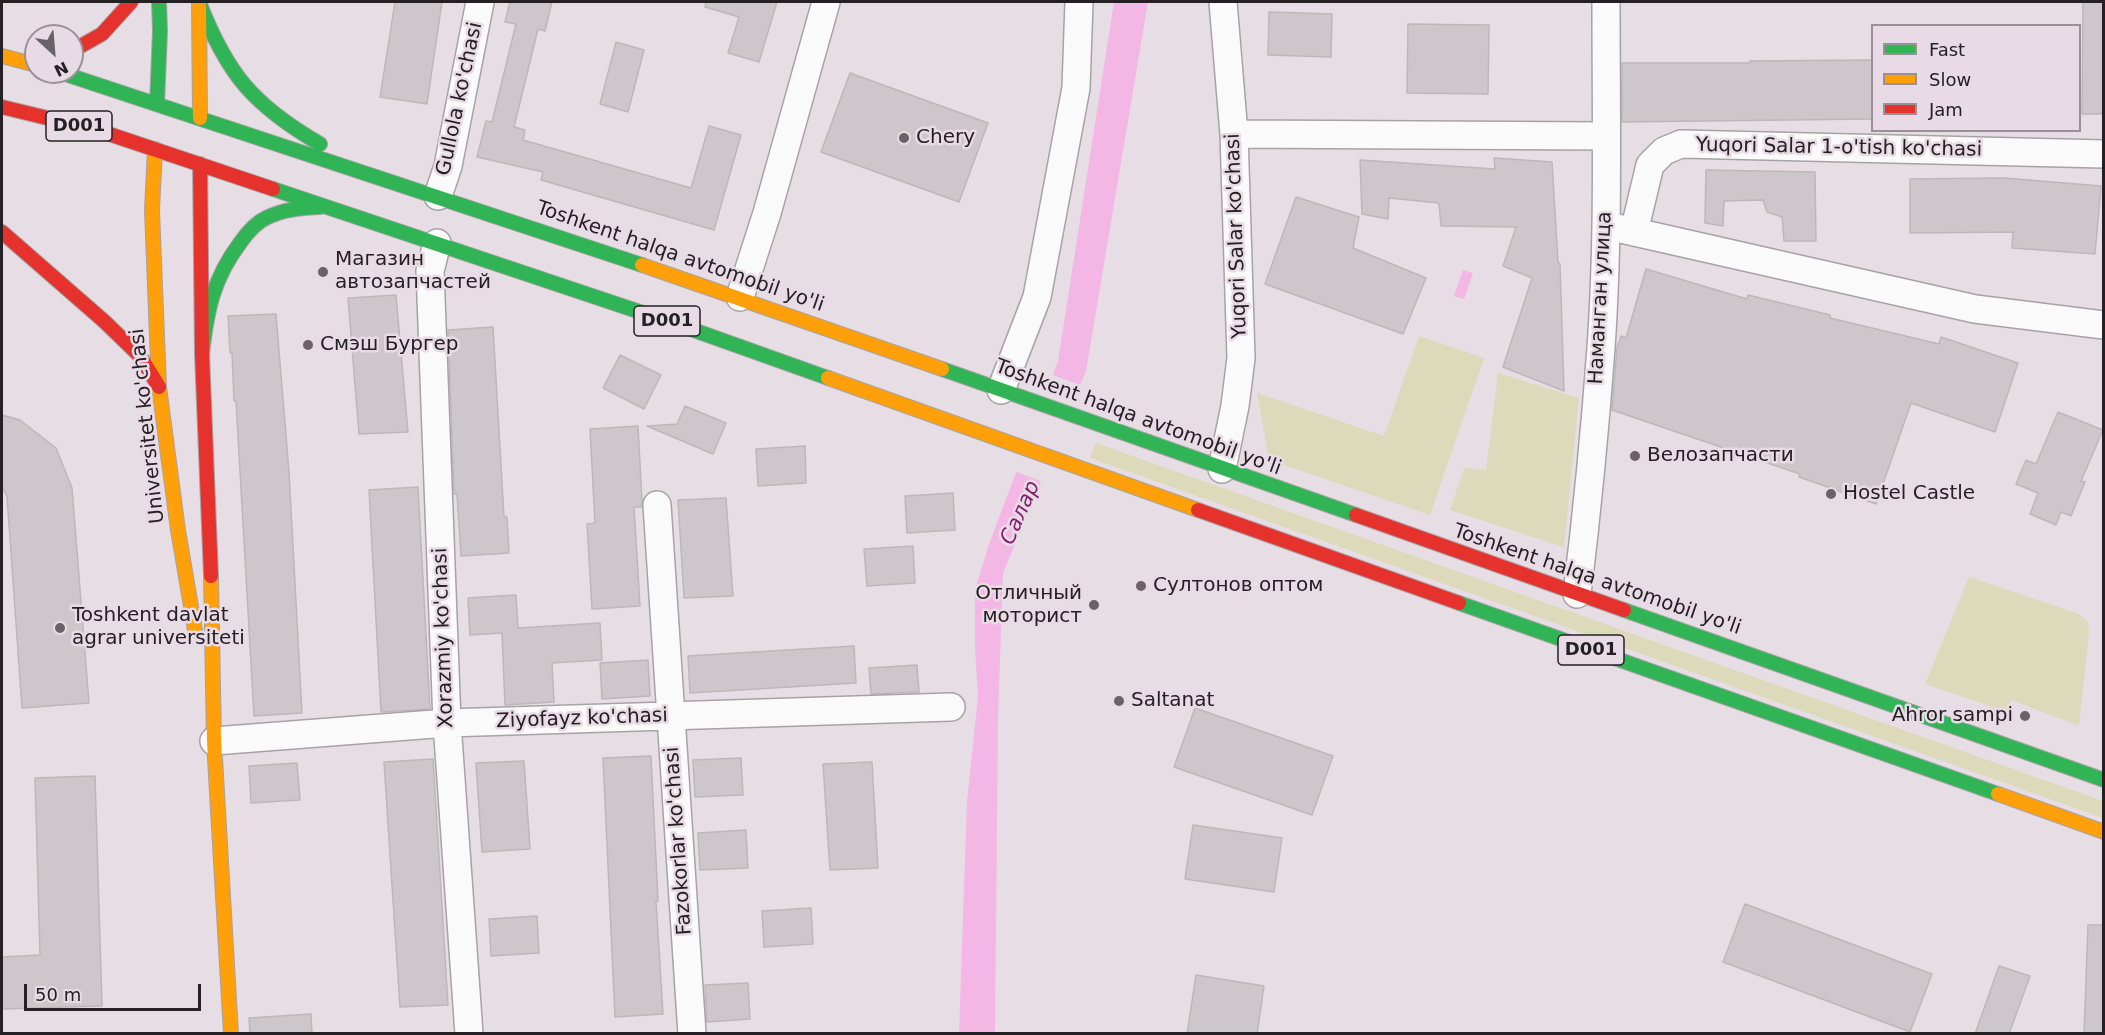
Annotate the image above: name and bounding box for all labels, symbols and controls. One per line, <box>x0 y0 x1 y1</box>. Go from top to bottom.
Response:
street label: Gullola ko'chasi <box>432 20 488 178</box>
north arrow <box>24 24 84 84</box>
legend <box>1871 24 2081 132</box>
text: Fast <box>1929 39 1965 60</box>
text: N <box>51 57 71 80</box>
text: Slow <box>1929 69 1971 90</box>
text: Jam <box>1929 99 1963 120</box>
road number: D001 <box>46 111 112 141</box>
place label: Chery <box>916 126 975 150</box>
marker: Chery <box>897 131 911 145</box>
street label: Yuqori Salar ko'chasi <box>1221 133 1253 339</box>
street label: Yuqori Salar 1-o'tish ko'chasi <box>1696 134 1982 162</box>
street label: Toshkent halqa avtomobil yo'li <box>533 196 827 318</box>
street label: Наманган улица <box>1584 211 1618 385</box>
place label: Магазин автозапчастей <box>335 248 491 295</box>
marker: Магазин автозапчастей <box>316 265 330 279</box>
road number: D001 <box>634 306 700 336</box>
street label: Universitet ko'chasi <box>126 327 170 525</box>
place label: Смэш Бургер <box>320 333 458 357</box>
marker: Смэш Бургер <box>301 338 315 352</box>
street label: Toshkent halqa avtomobil yo'li <box>992 355 1284 481</box>
place label: Велозапчасти <box>1647 444 1794 468</box>
marker: Велозапчасти <box>1628 449 1642 463</box>
water label: Салар <box>996 477 1046 549</box>
place label: Hostel Castle <box>1843 482 1975 506</box>
marker: Hostel Castle <box>1824 487 1838 501</box>
street label: Toshkent halqa avtomobil yo'li <box>1450 519 1744 641</box>
street label: Xorazmiy ko'chasi <box>429 547 459 729</box>
place label: Султонов оптом <box>1153 574 1323 598</box>
marker: Султонов оптом <box>1134 579 1148 593</box>
place label: Отличный моторист <box>975 582 1082 629</box>
marker: Отличный моторист <box>1087 598 1101 612</box>
place label: Toshkent davlat agrar universiteti <box>72 604 245 651</box>
marker: Toshkent davlat agrar universiteti <box>53 621 67 635</box>
road number: D001 <box>1558 635 1624 665</box>
place label: Saltanat <box>1131 689 1214 713</box>
marker: Saltanat <box>1112 694 1126 708</box>
street label: Ziyofayz ko'chasi <box>496 704 668 734</box>
place label: Ahror sampi <box>1892 704 2013 728</box>
marker: Ahror sampi <box>2018 709 2032 723</box>
street label: Fazokorlar ko'chasi <box>660 746 698 936</box>
scale bar <box>27 972 204 1010</box>
text: 50 m <box>35 984 81 1005</box>

